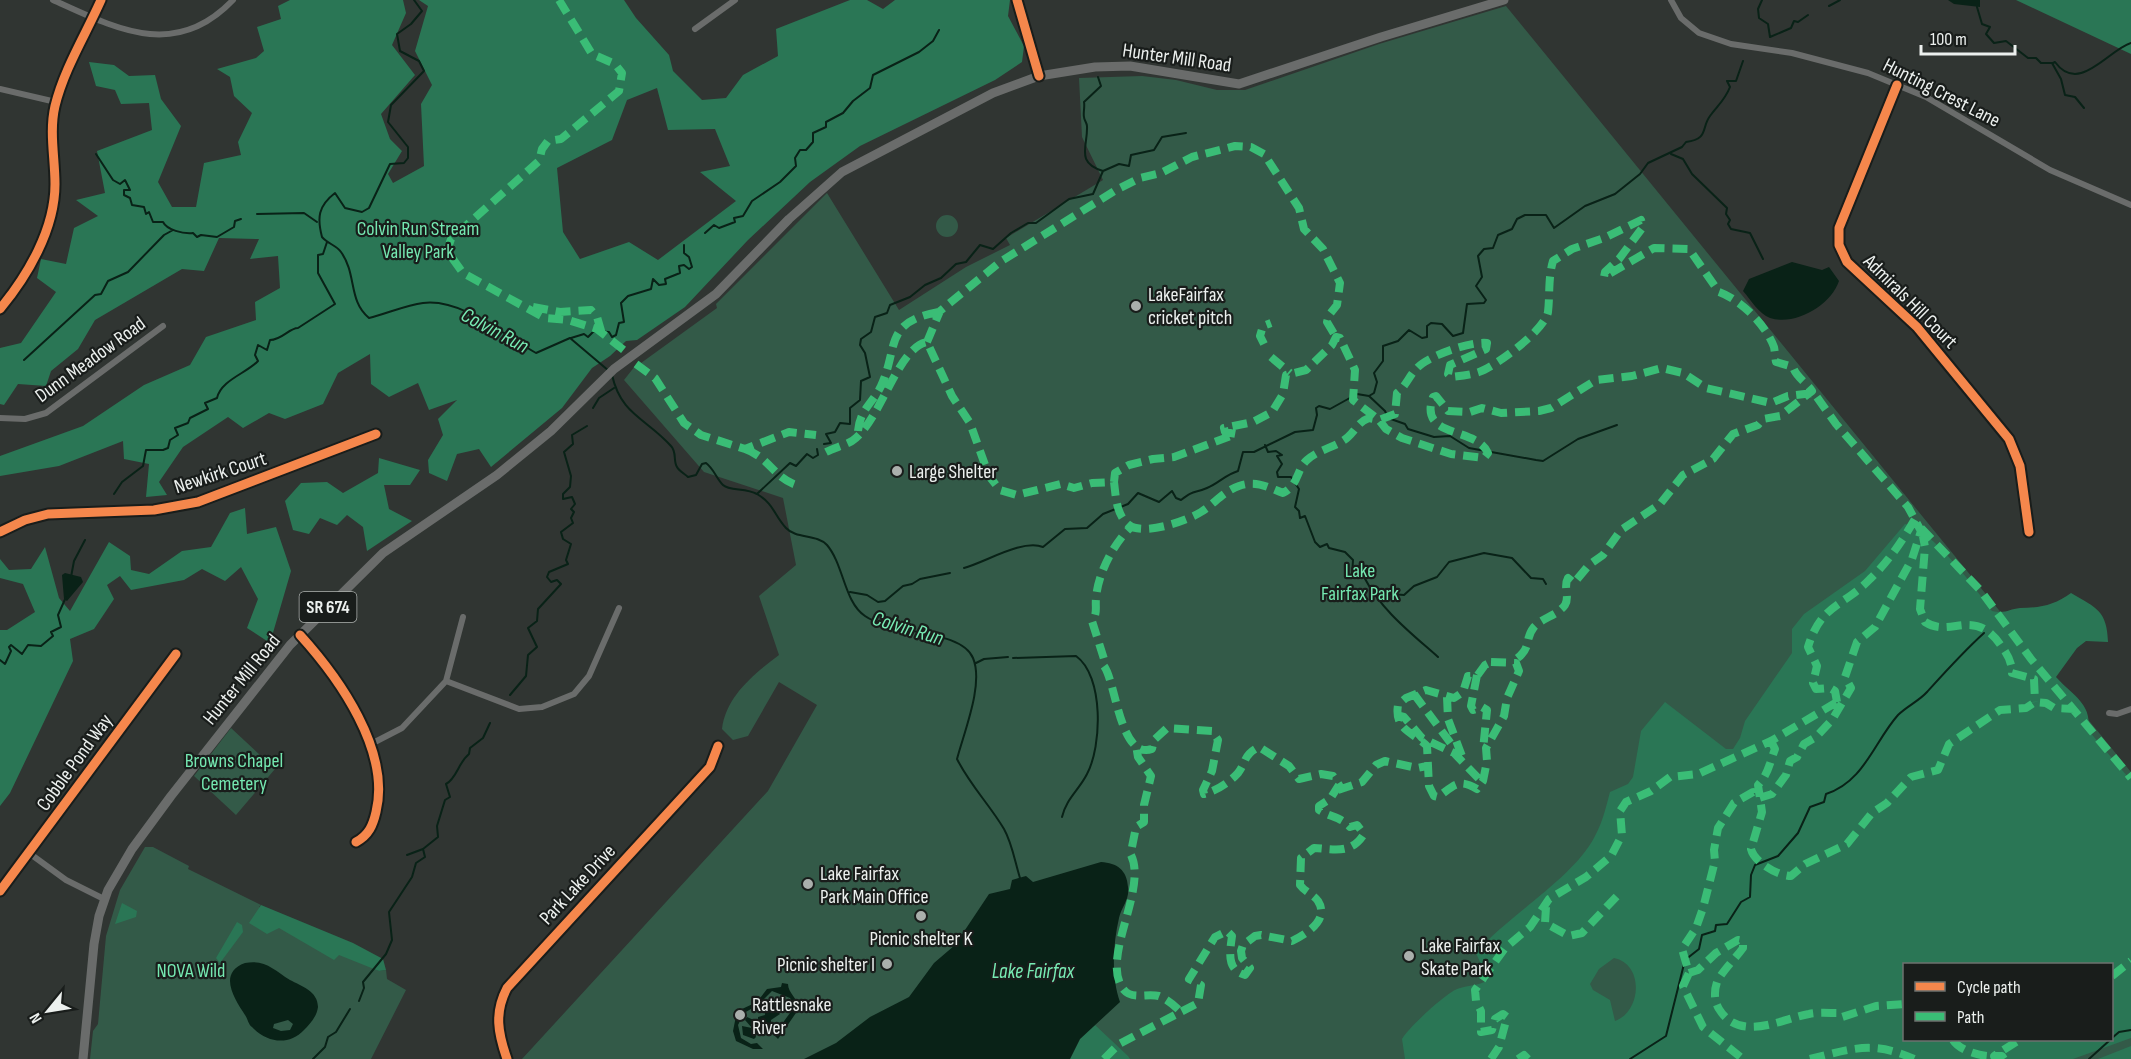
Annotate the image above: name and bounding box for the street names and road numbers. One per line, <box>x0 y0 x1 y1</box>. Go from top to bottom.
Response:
street label: Hunter Mill Road <box>1121 38 1233 78</box>
street label: Hunting Crest Lane <box>1879 53 2004 133</box>
street label: Admirals Hill Court <box>1858 249 1962 354</box>
street label: Dunn Meadow Road <box>31 312 150 408</box>
street label: Newkirk Court <box>171 447 269 499</box>
road number: SR 674 <box>300 592 356 622</box>
street label: Hunter Mill Road <box>198 629 286 730</box>
street label: Cobble Pond Way <box>32 709 118 816</box>
street label: Park Lake Drive <box>535 840 621 930</box>

